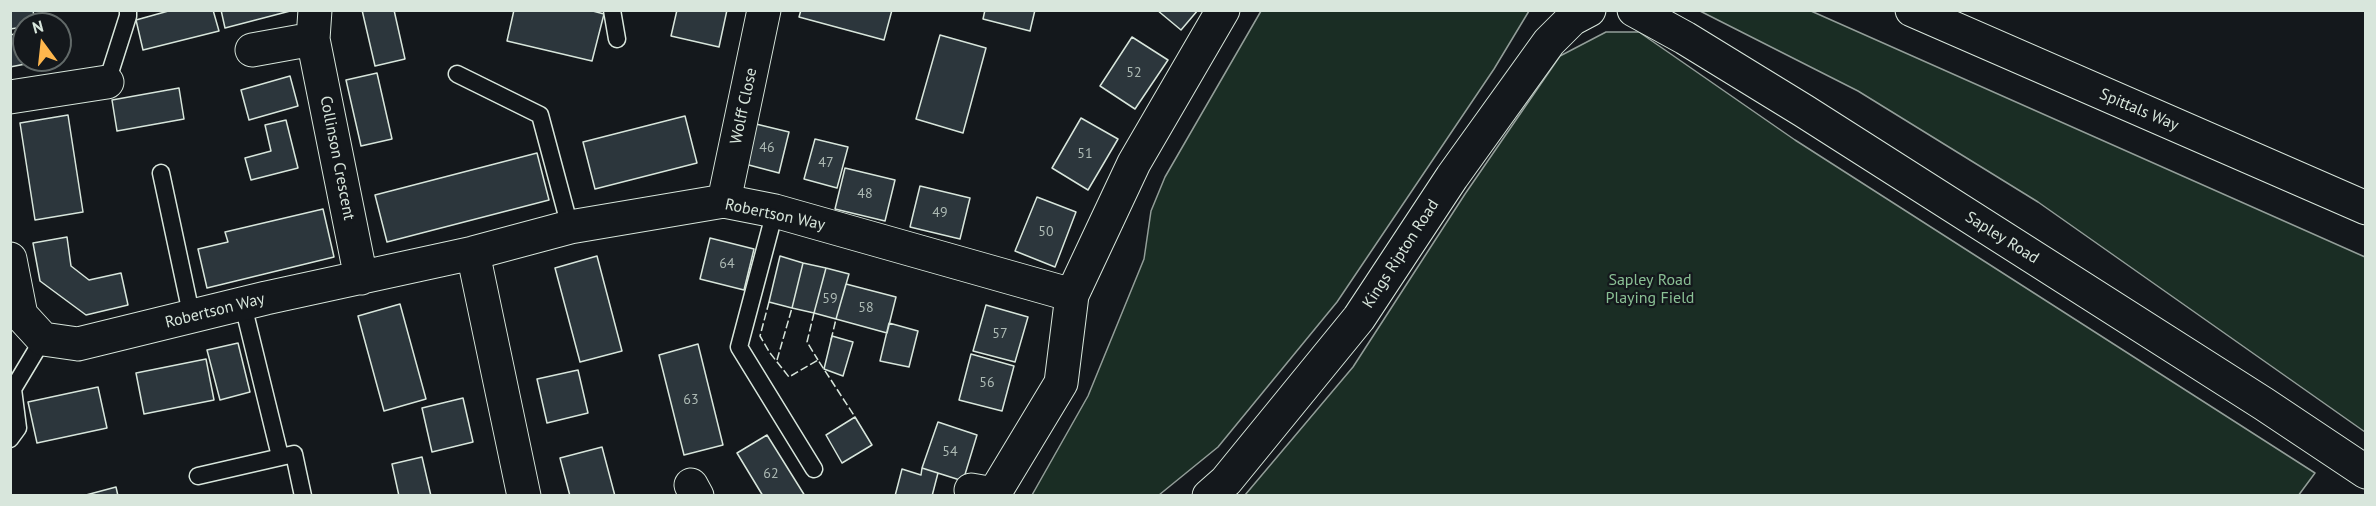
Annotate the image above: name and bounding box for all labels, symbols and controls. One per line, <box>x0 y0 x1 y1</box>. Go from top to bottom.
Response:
north arrow <box>12 12 72 72</box>
text: N <box>30 16 46 38</box>
house number: 52 <box>1126 65 1142 81</box>
street label: Wolff Close <box>727 66 761 146</box>
street label: Spittals Way <box>2097 85 2181 135</box>
street label: Collinson Crescent <box>316 94 358 222</box>
house number: 46 <box>759 140 775 156</box>
house number: 51 <box>1077 146 1093 162</box>
house number: 47 <box>818 155 834 171</box>
house number: 48 <box>857 186 873 202</box>
street label: Robertson Way <box>723 195 827 235</box>
street label: Kings Ripton Road <box>1359 196 1443 312</box>
house number: 49 <box>932 205 948 221</box>
street label: Sapley Road <box>1962 208 2042 268</box>
house number: 50 <box>1038 224 1054 240</box>
house number: 64 <box>719 256 735 272</box>
park label: Sapley Road Playing Field <box>1606 270 1694 308</box>
street label: Robertson Way <box>163 289 267 333</box>
house number: 59 <box>822 291 838 307</box>
house number: 58 <box>858 300 874 316</box>
house number: 57 <box>992 326 1008 342</box>
house number: 56 <box>979 375 995 391</box>
house number: 63 <box>683 392 699 408</box>
house number: 54 <box>942 444 958 460</box>
house number: 62 <box>763 466 779 482</box>

